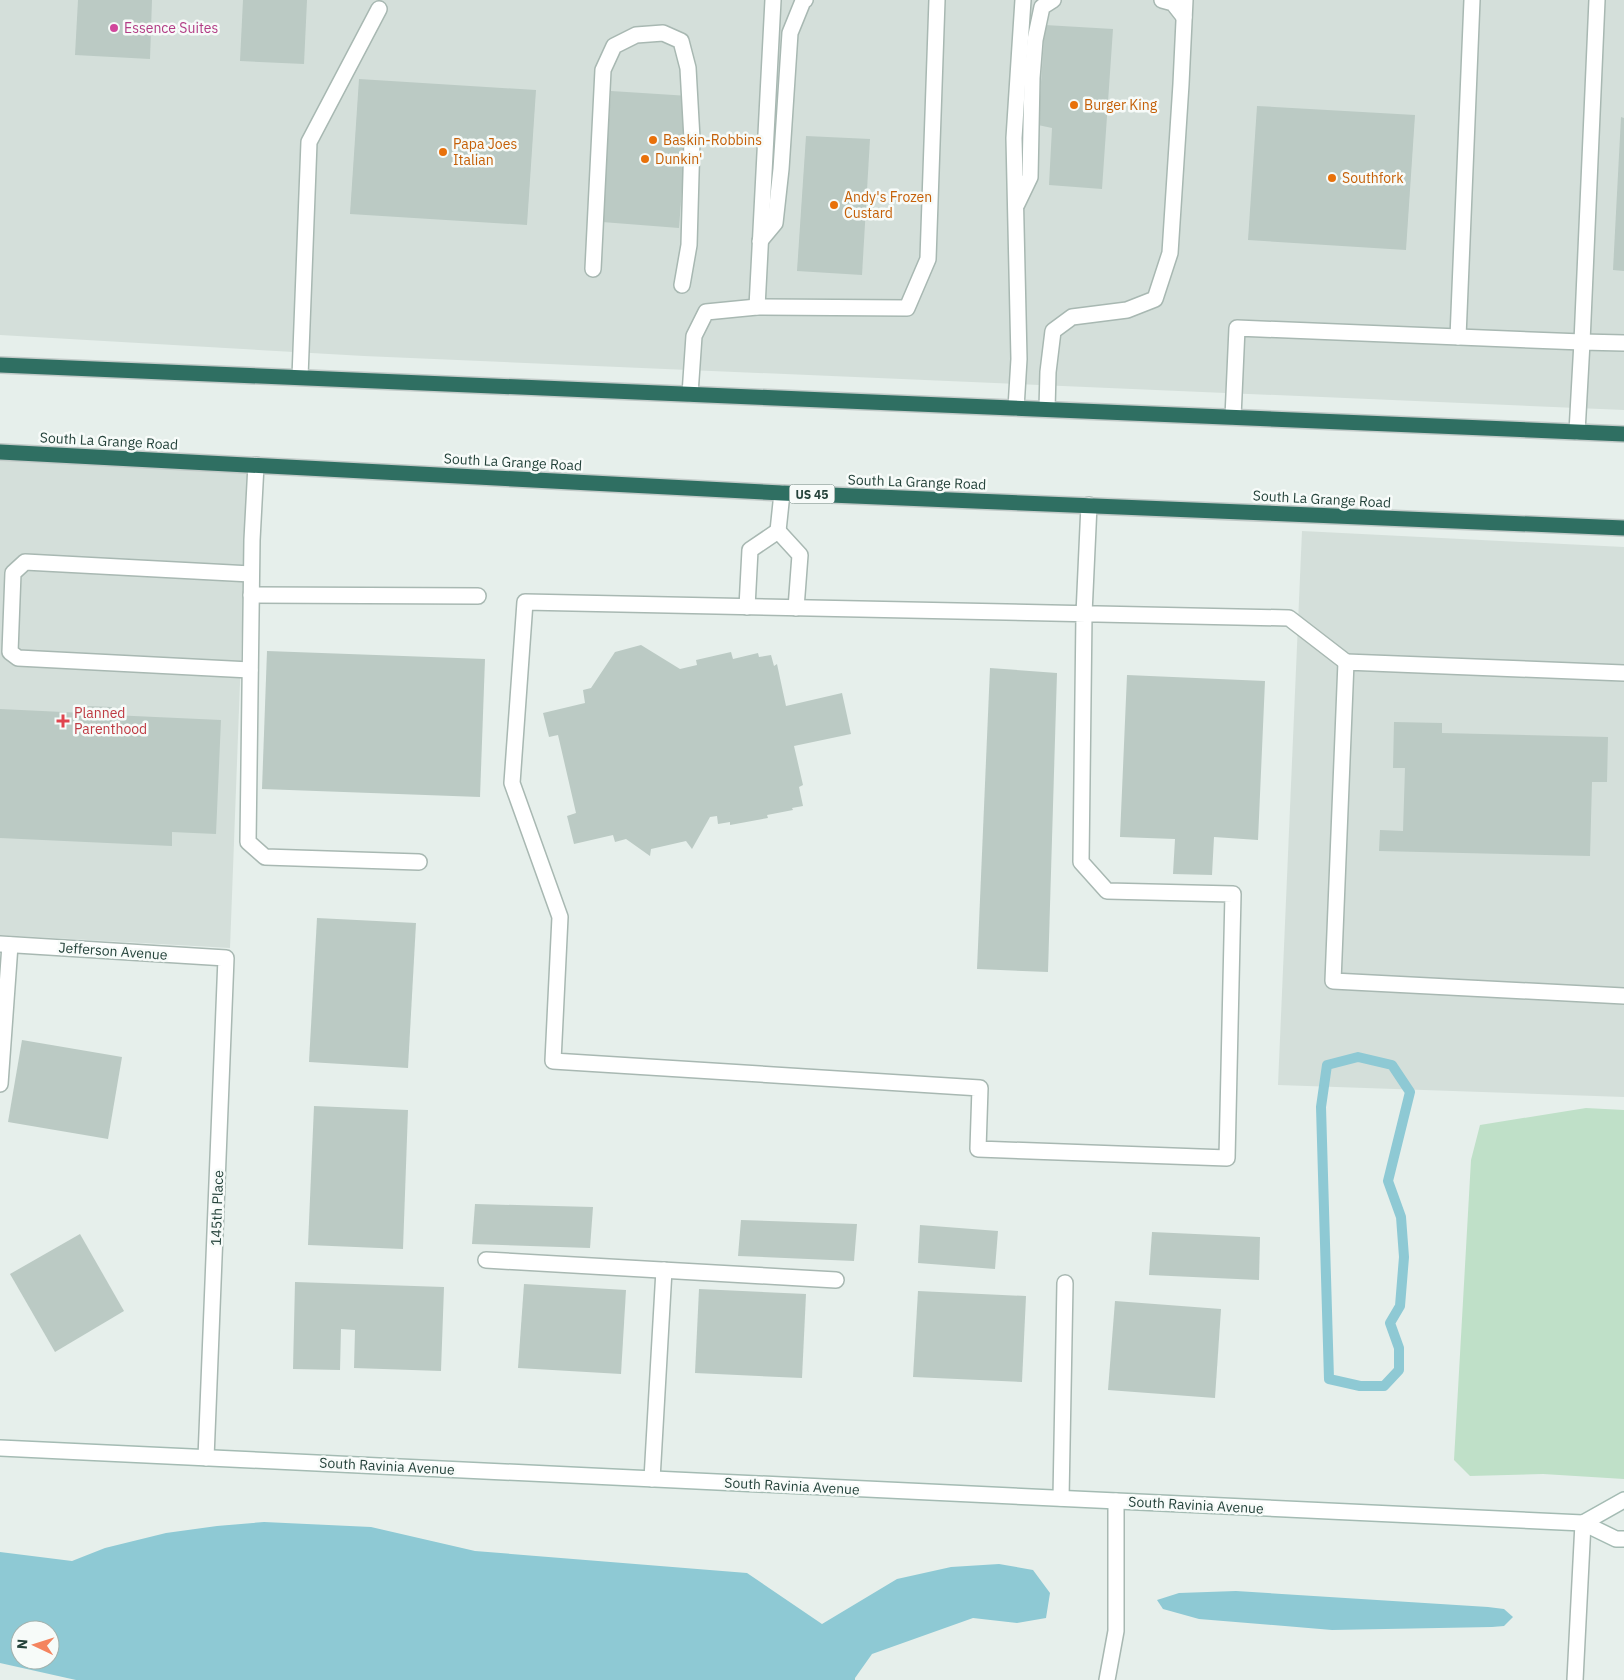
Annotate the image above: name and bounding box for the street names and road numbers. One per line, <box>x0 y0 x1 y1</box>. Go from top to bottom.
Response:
street label: South La Grange Road <box>39 428 179 454</box>
street label: South La Grange Road <box>443 449 583 475</box>
street label: South La Grange Road <box>847 471 987 493</box>
road number: US 45 <box>790 484 834 504</box>
street label: South La Grange Road <box>1252 486 1392 512</box>
street label: Jefferson Avenue <box>58 938 168 964</box>
street label: 145th Place <box>207 1170 227 1246</box>
street label: South Ravinia Avenue <box>319 1453 456 1479</box>
street label: South Ravinia Avenue <box>724 1473 861 1499</box>
street label: South Ravinia Avenue <box>1128 1492 1265 1518</box>

